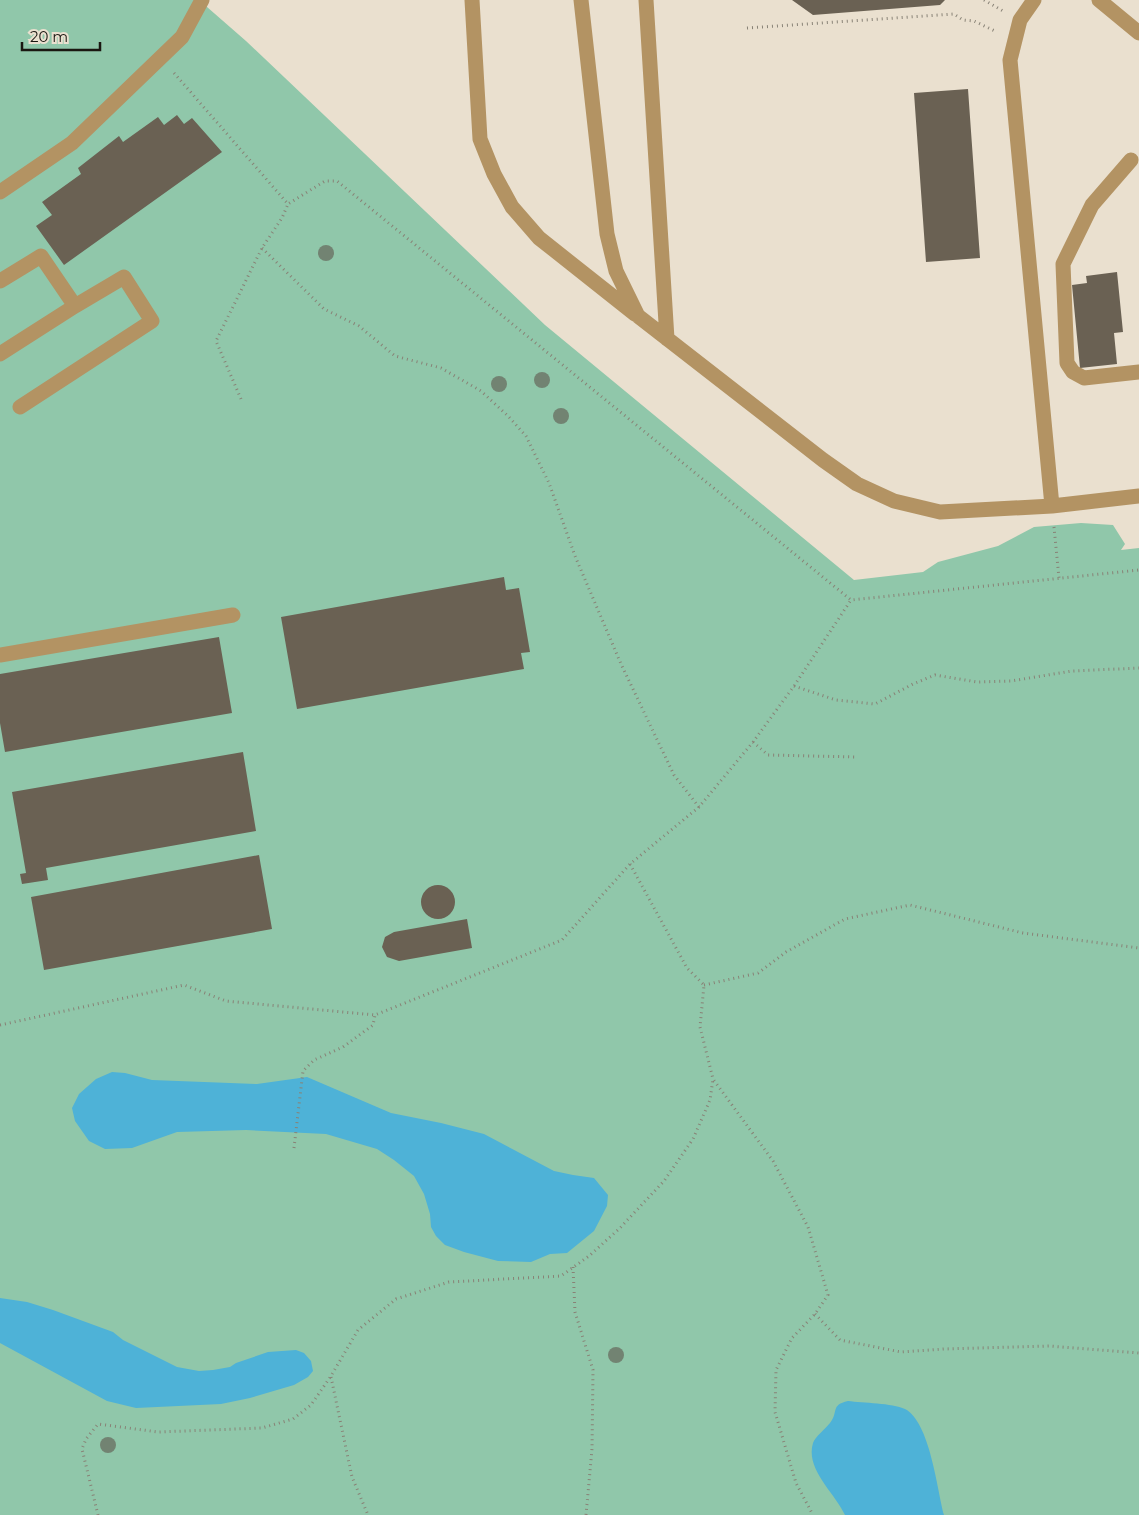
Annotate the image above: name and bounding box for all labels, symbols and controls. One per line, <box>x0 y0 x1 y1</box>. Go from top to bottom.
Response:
scale bar <box>22 20 100 52</box>
text: 20 m <box>30 27 68 46</box>

